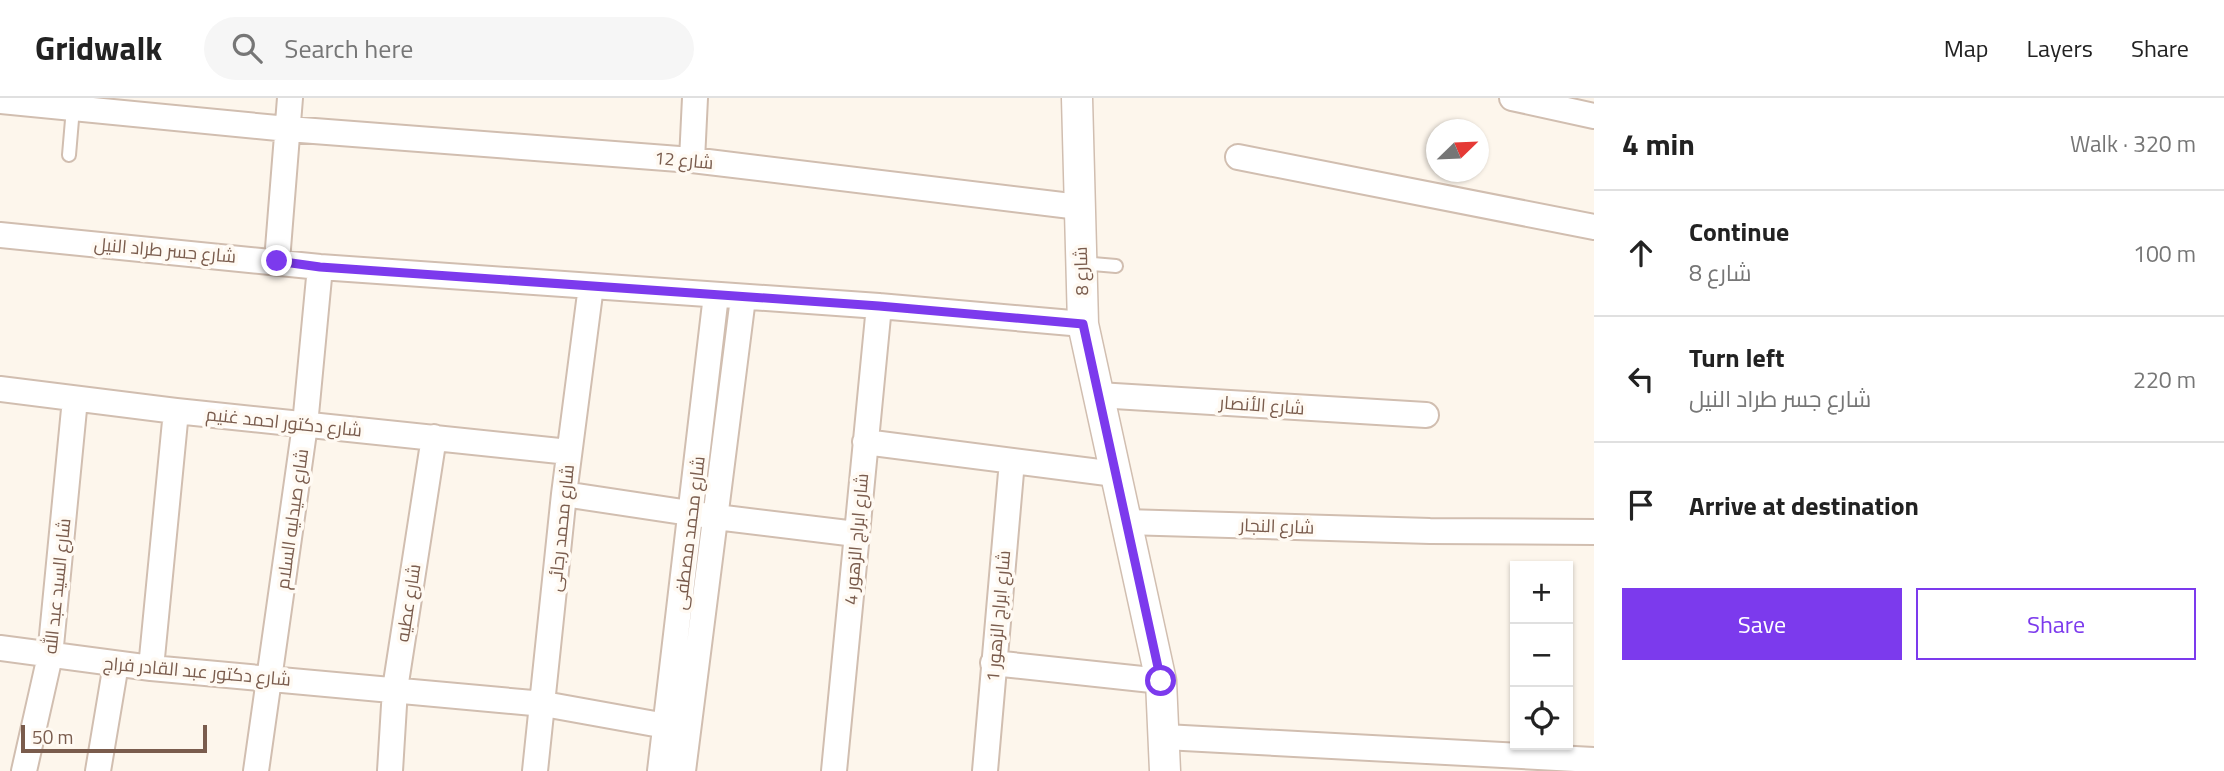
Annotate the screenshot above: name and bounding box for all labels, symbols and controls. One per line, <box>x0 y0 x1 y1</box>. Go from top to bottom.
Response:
search box <box>204 17 694 80</box>
text: Gridwalk <box>35 23 162 73</box>
icon: search <box>228 29 266 67</box>
text: Search here <box>284 29 413 68</box>
text: Map <box>1944 30 1989 66</box>
text: Layers <box>2027 30 2093 66</box>
text: Share <box>2131 30 2189 66</box>
north arrow <box>1426 119 1489 182</box>
text: 4 min <box>1622 121 1695 167</box>
text: Walk · 320 m <box>2070 126 2196 161</box>
street label: شارع 12 <box>653 144 715 176</box>
text: Continue <box>1689 212 1789 251</box>
street label: شارع جسر طراد النيل <box>93 230 237 270</box>
icon: ahead <box>1622 234 1660 272</box>
text: 100 m <box>2133 236 2196 271</box>
route end <box>261 245 292 276</box>
street label: شارع 8 <box>1067 246 1095 296</box>
text: شارع 8 <box>1689 255 1752 290</box>
text: Turn left <box>1689 338 1784 377</box>
icon: left <box>1622 360 1660 398</box>
text: 220 m <box>2133 362 2196 397</box>
text: شارع جسر طراد النيل <box>1689 381 1871 416</box>
street label: شارع الأنصار <box>1217 388 1306 421</box>
street label: شارع دكتور احمد غنيم <box>205 400 363 444</box>
street label: شارع صيدليه السلام <box>269 447 315 591</box>
street label: شارع محمد مصطفى <box>666 455 712 611</box>
street label: شارع محمد رجائى <box>541 463 581 593</box>
street label: شارع ابراج الزهور 4 <box>837 472 875 606</box>
icon: arrive <box>1622 486 1660 524</box>
text: Arrive at destination <box>1689 486 1919 525</box>
street label: شارع النجار <box>1238 511 1315 541</box>
street label: شارع السيد عبد الله <box>36 517 78 655</box>
street label: شارع ابراج الزهور 1 <box>979 549 1017 683</box>
map controls <box>1510 561 1573 750</box>
button: + <box>1510 561 1573 624</box>
street label: شارع عطيه <box>389 562 427 644</box>
button: Save <box>1622 588 1902 660</box>
button: Share <box>1916 588 2196 660</box>
button: − <box>1510 624 1573 687</box>
street label: شارع دكتور عبد القادر فراج <box>102 649 292 693</box>
route start <box>1145 665 1176 696</box>
button: locate <box>1510 687 1573 750</box>
scale bar <box>21 722 206 754</box>
text: 50 m <box>32 722 73 751</box>

